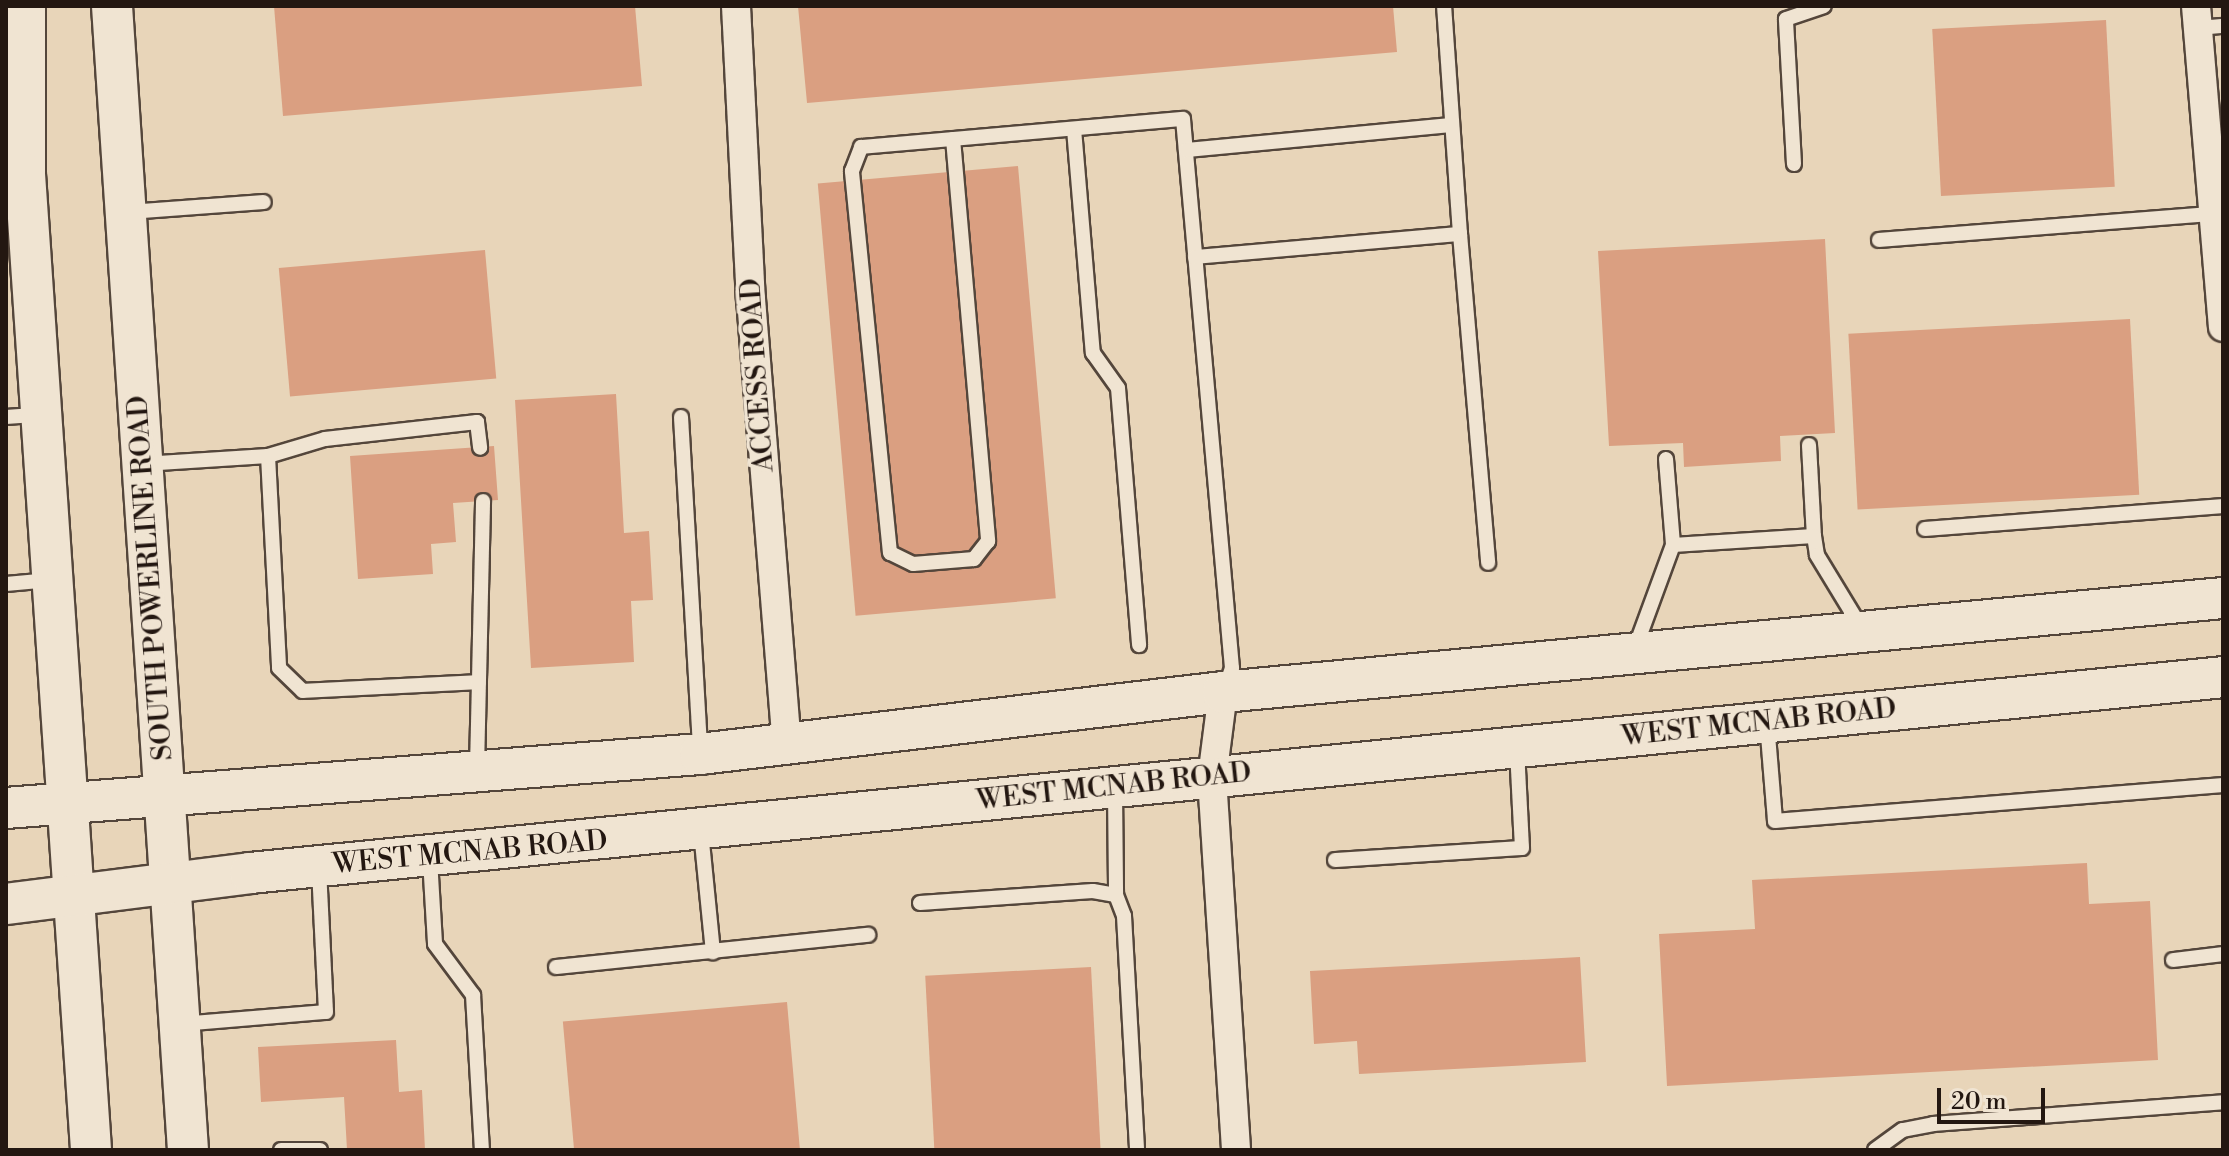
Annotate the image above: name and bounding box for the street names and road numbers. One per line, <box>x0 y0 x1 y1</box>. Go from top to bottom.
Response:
street label: ACCESS ROAD <box>734 277 782 473</box>
street label: SOUTH POWERLINE ROAD <box>121 394 181 762</box>
street label: WEST MCNAB ROAD <box>1620 692 1898 754</box>
street label: WEST MCNAB ROAD <box>975 756 1253 818</box>
street label: WEST MCNAB ROAD <box>331 824 609 882</box>

